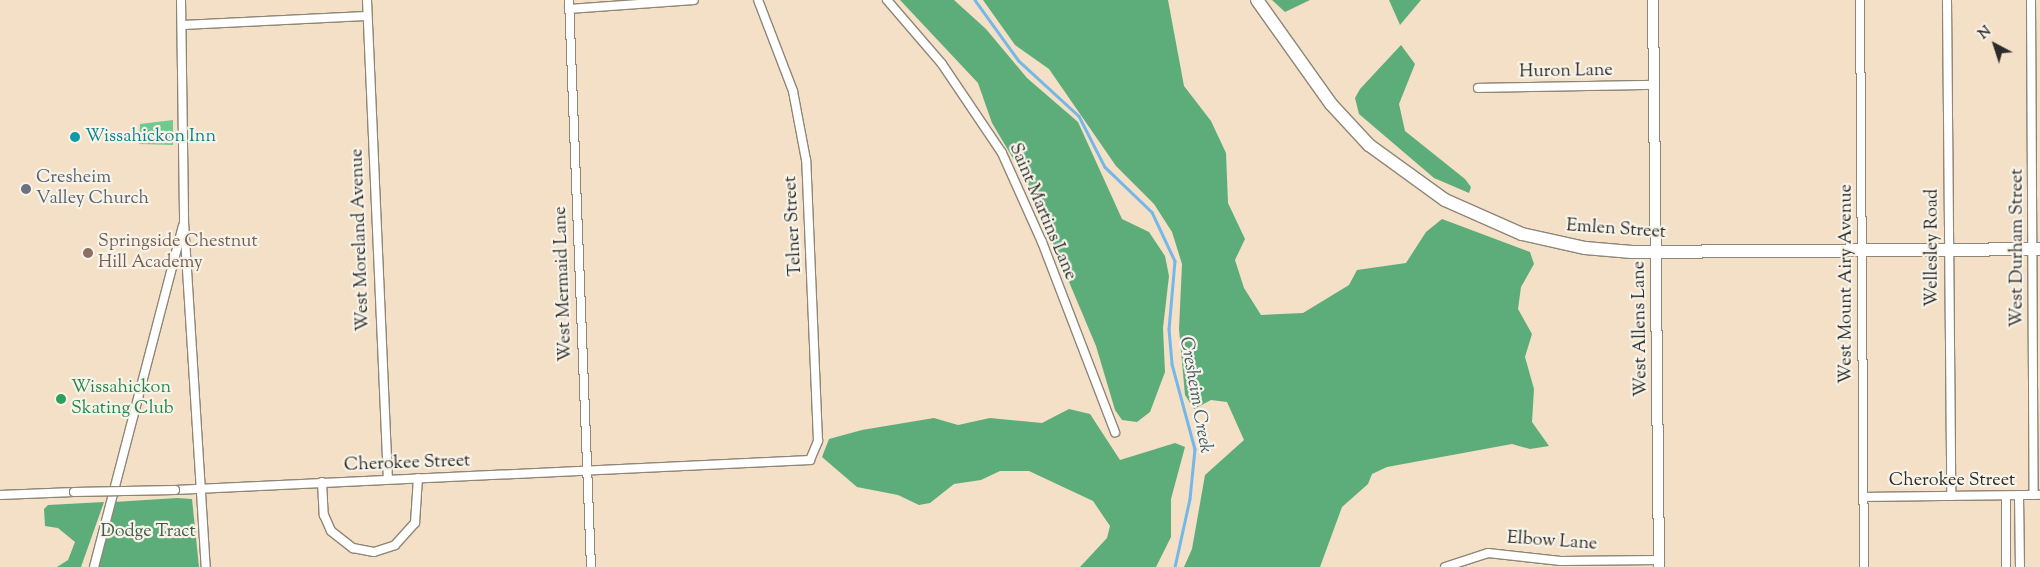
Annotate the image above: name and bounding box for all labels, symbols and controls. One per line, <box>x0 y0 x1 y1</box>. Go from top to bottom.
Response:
north arrow <box>1970 20 2020 70</box>
text: N <box>1975 22 1996 45</box>
street label: Huron Lane <box>1519 60 1613 84</box>
place label: Wissahickon Inn <box>85 126 216 148</box>
marker: Wissahickon Inn <box>69 131 81 143</box>
street label: Saint Martins Lane <box>1003 140 1081 284</box>
street label: West Moreland Avenue <box>347 148 375 332</box>
place label: Cresheim Valley Church <box>36 168 149 210</box>
street label: West Durham Street <box>2007 168 2029 328</box>
street label: Telner Street <box>781 175 807 277</box>
marker: Cresheim Valley Church <box>20 183 32 195</box>
street label: West Mount Airy Avenue <box>1836 184 1858 384</box>
street label: Wellesley Road <box>1922 189 1944 307</box>
street label: West Mermaid Lane <box>550 206 578 362</box>
street label: Emlen Street <box>1565 216 1667 244</box>
place label: Springside Chestnut Hill Academy <box>98 232 258 274</box>
marker: Springside Chestnut Hill Academy <box>82 247 94 259</box>
street label: West Allens Lane <box>1629 261 1653 397</box>
water label: Cresheim Creek <box>1174 335 1216 455</box>
place label: Wissahickon Skating Club <box>71 378 174 420</box>
marker: Wissahickon Skating Club <box>55 393 67 405</box>
street label: Cherokee Street <box>343 451 471 477</box>
street label: Cherokee Street <box>1889 470 2015 492</box>
park label: Dodge Tract <box>100 521 196 543</box>
street label: Elbow Lane <box>1506 528 1598 556</box>

